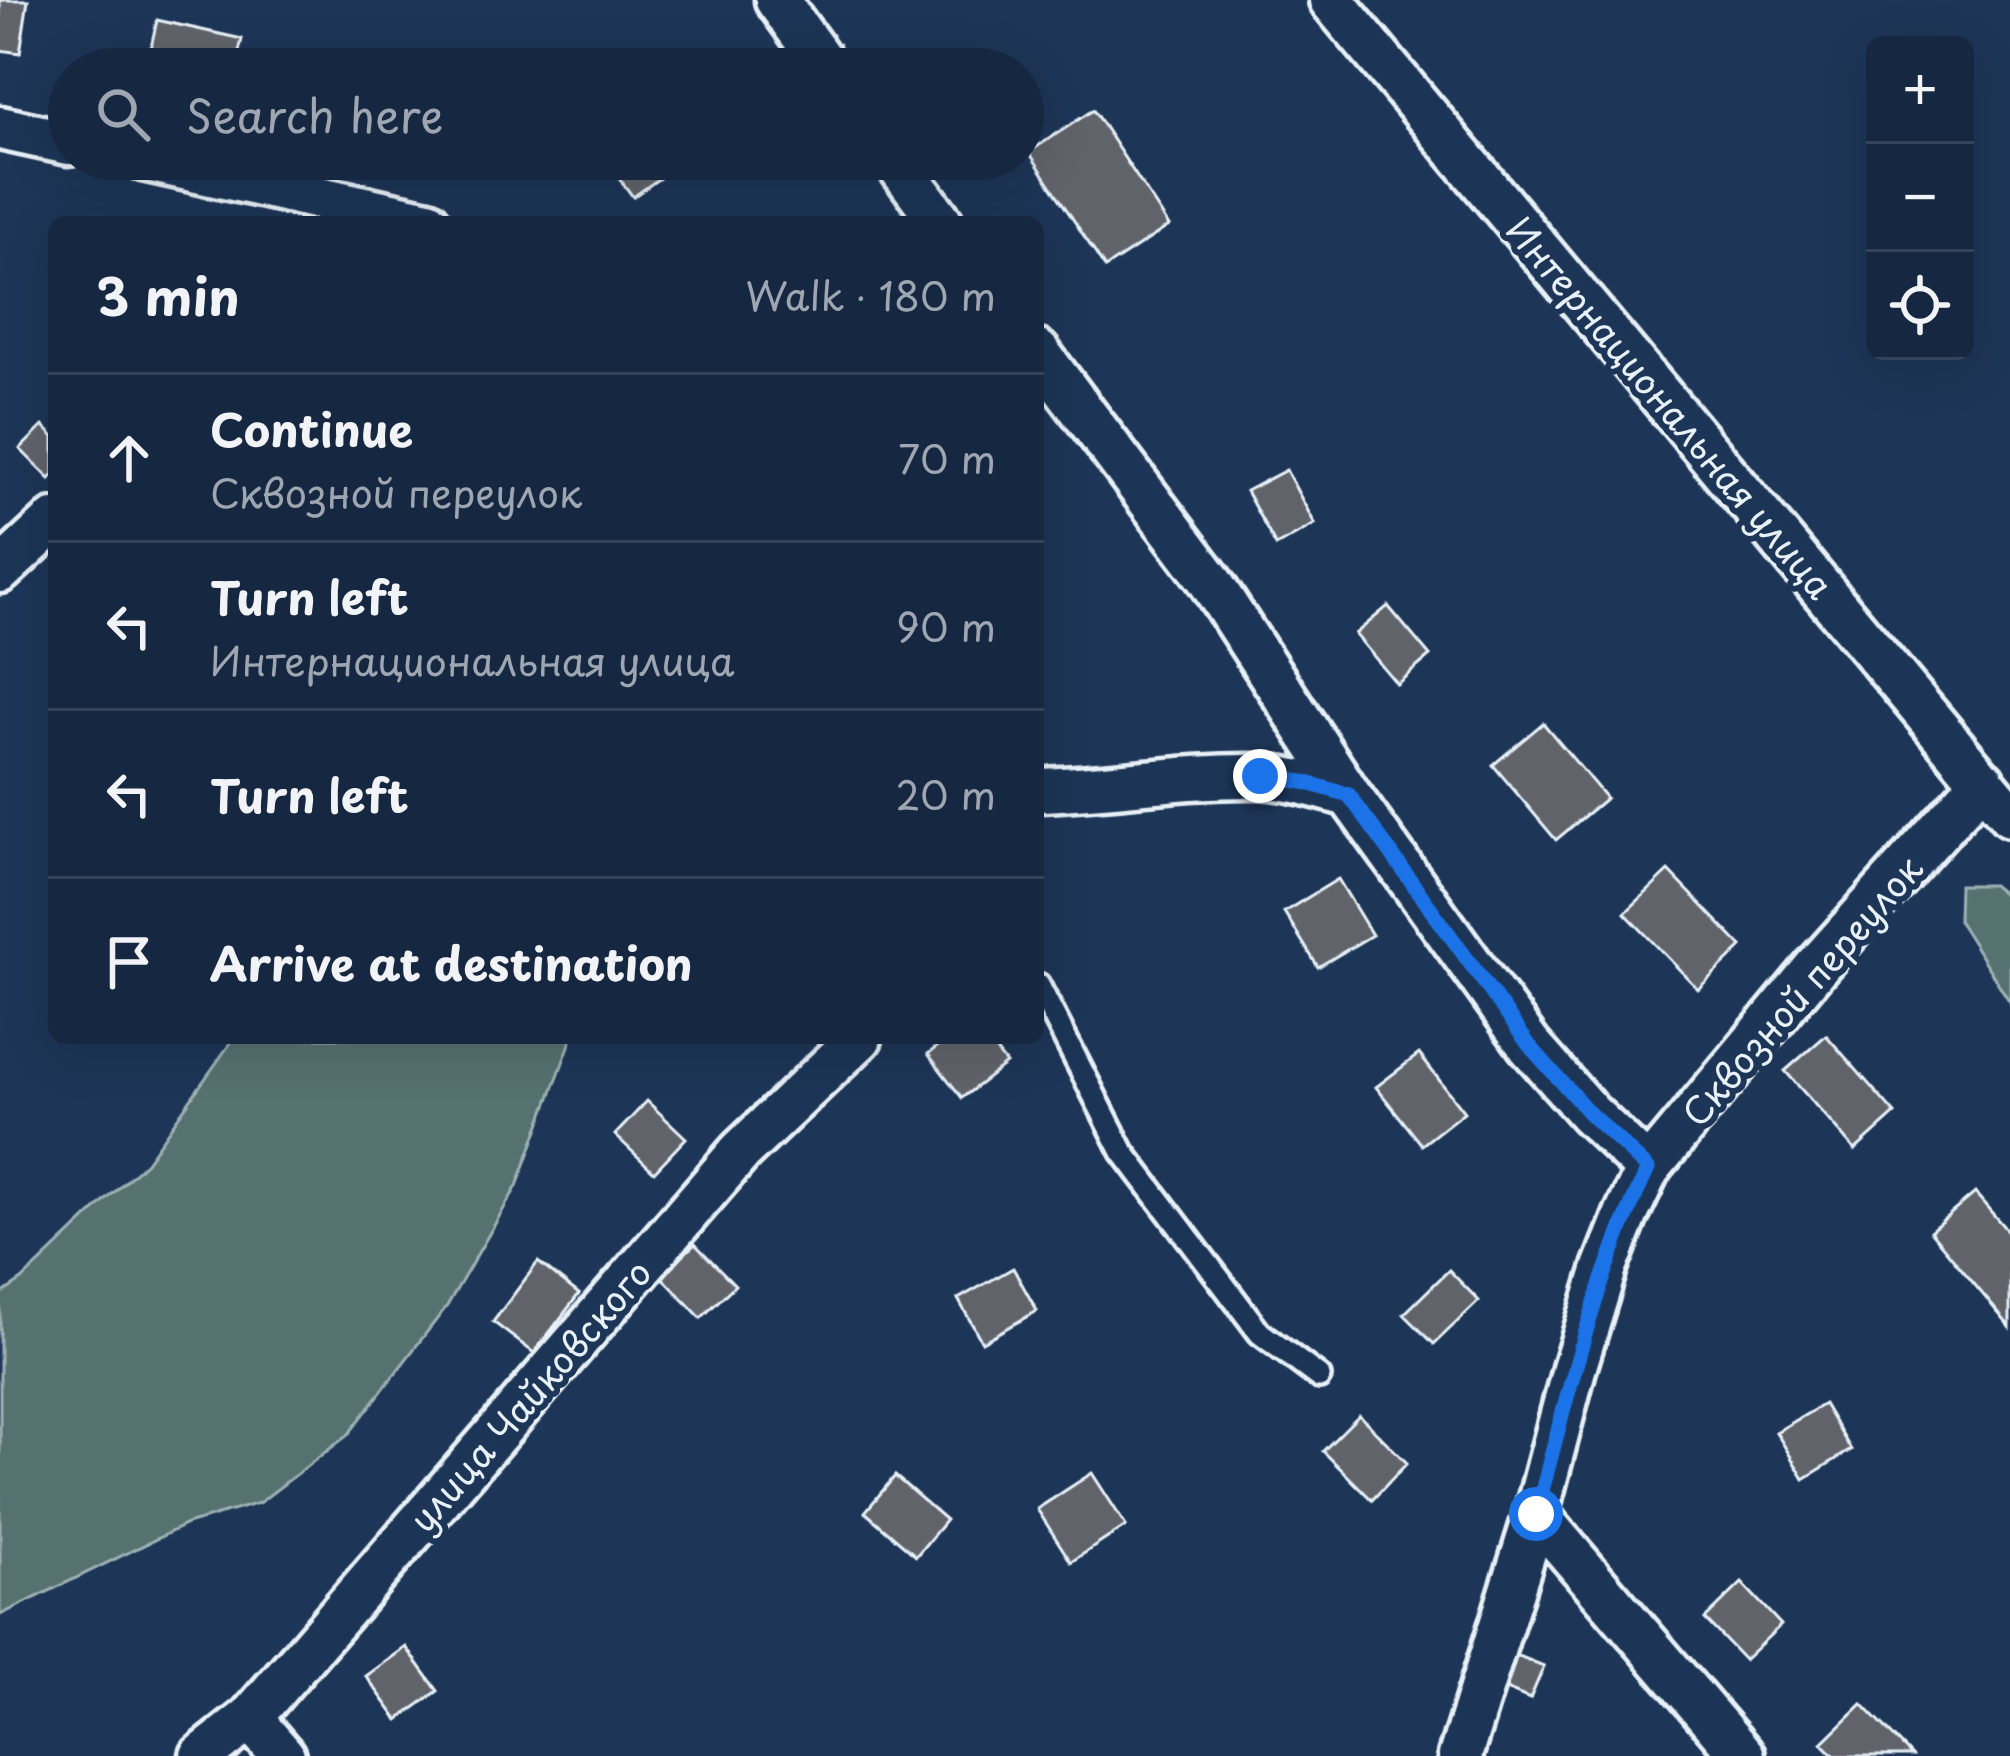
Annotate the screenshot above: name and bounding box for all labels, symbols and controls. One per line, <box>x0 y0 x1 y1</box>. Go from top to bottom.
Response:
map controls <box>1866 36 1974 360</box>
button: + <box>1866 36 1974 144</box>
search box <box>48 48 1044 180</box>
text: Search here <box>186 80 443 148</box>
icon: search <box>90 81 156 147</box>
button: − <box>1866 144 1974 252</box>
street label: Интернациональная улица <box>1495 204 1848 610</box>
button: locate <box>1866 252 1974 360</box>
text: 3 min <box>96 256 240 333</box>
text: Walk · 180 m <box>746 265 996 324</box>
text: Continue <box>210 394 413 462</box>
icon: ahead <box>96 425 162 491</box>
text: 70 m <box>898 428 996 487</box>
text: Сквозной переулок <box>210 462 582 521</box>
text: Turn left <box>210 562 409 630</box>
icon: left <box>96 593 162 659</box>
text: 90 m <box>896 596 996 655</box>
text: Интернациональная улица <box>210 630 735 689</box>
route end <box>1233 749 1287 803</box>
text: Turn left <box>210 760 409 828</box>
icon: left <box>96 761 162 827</box>
text: 20 m <box>895 764 996 823</box>
street label: Сквозной переулок <box>1668 842 1934 1137</box>
text: Arrive at destination <box>210 928 693 996</box>
icon: arrive <box>96 929 162 995</box>
street label: улица Чайковского <box>395 1247 663 1543</box>
route start <box>1509 1487 1563 1541</box>

